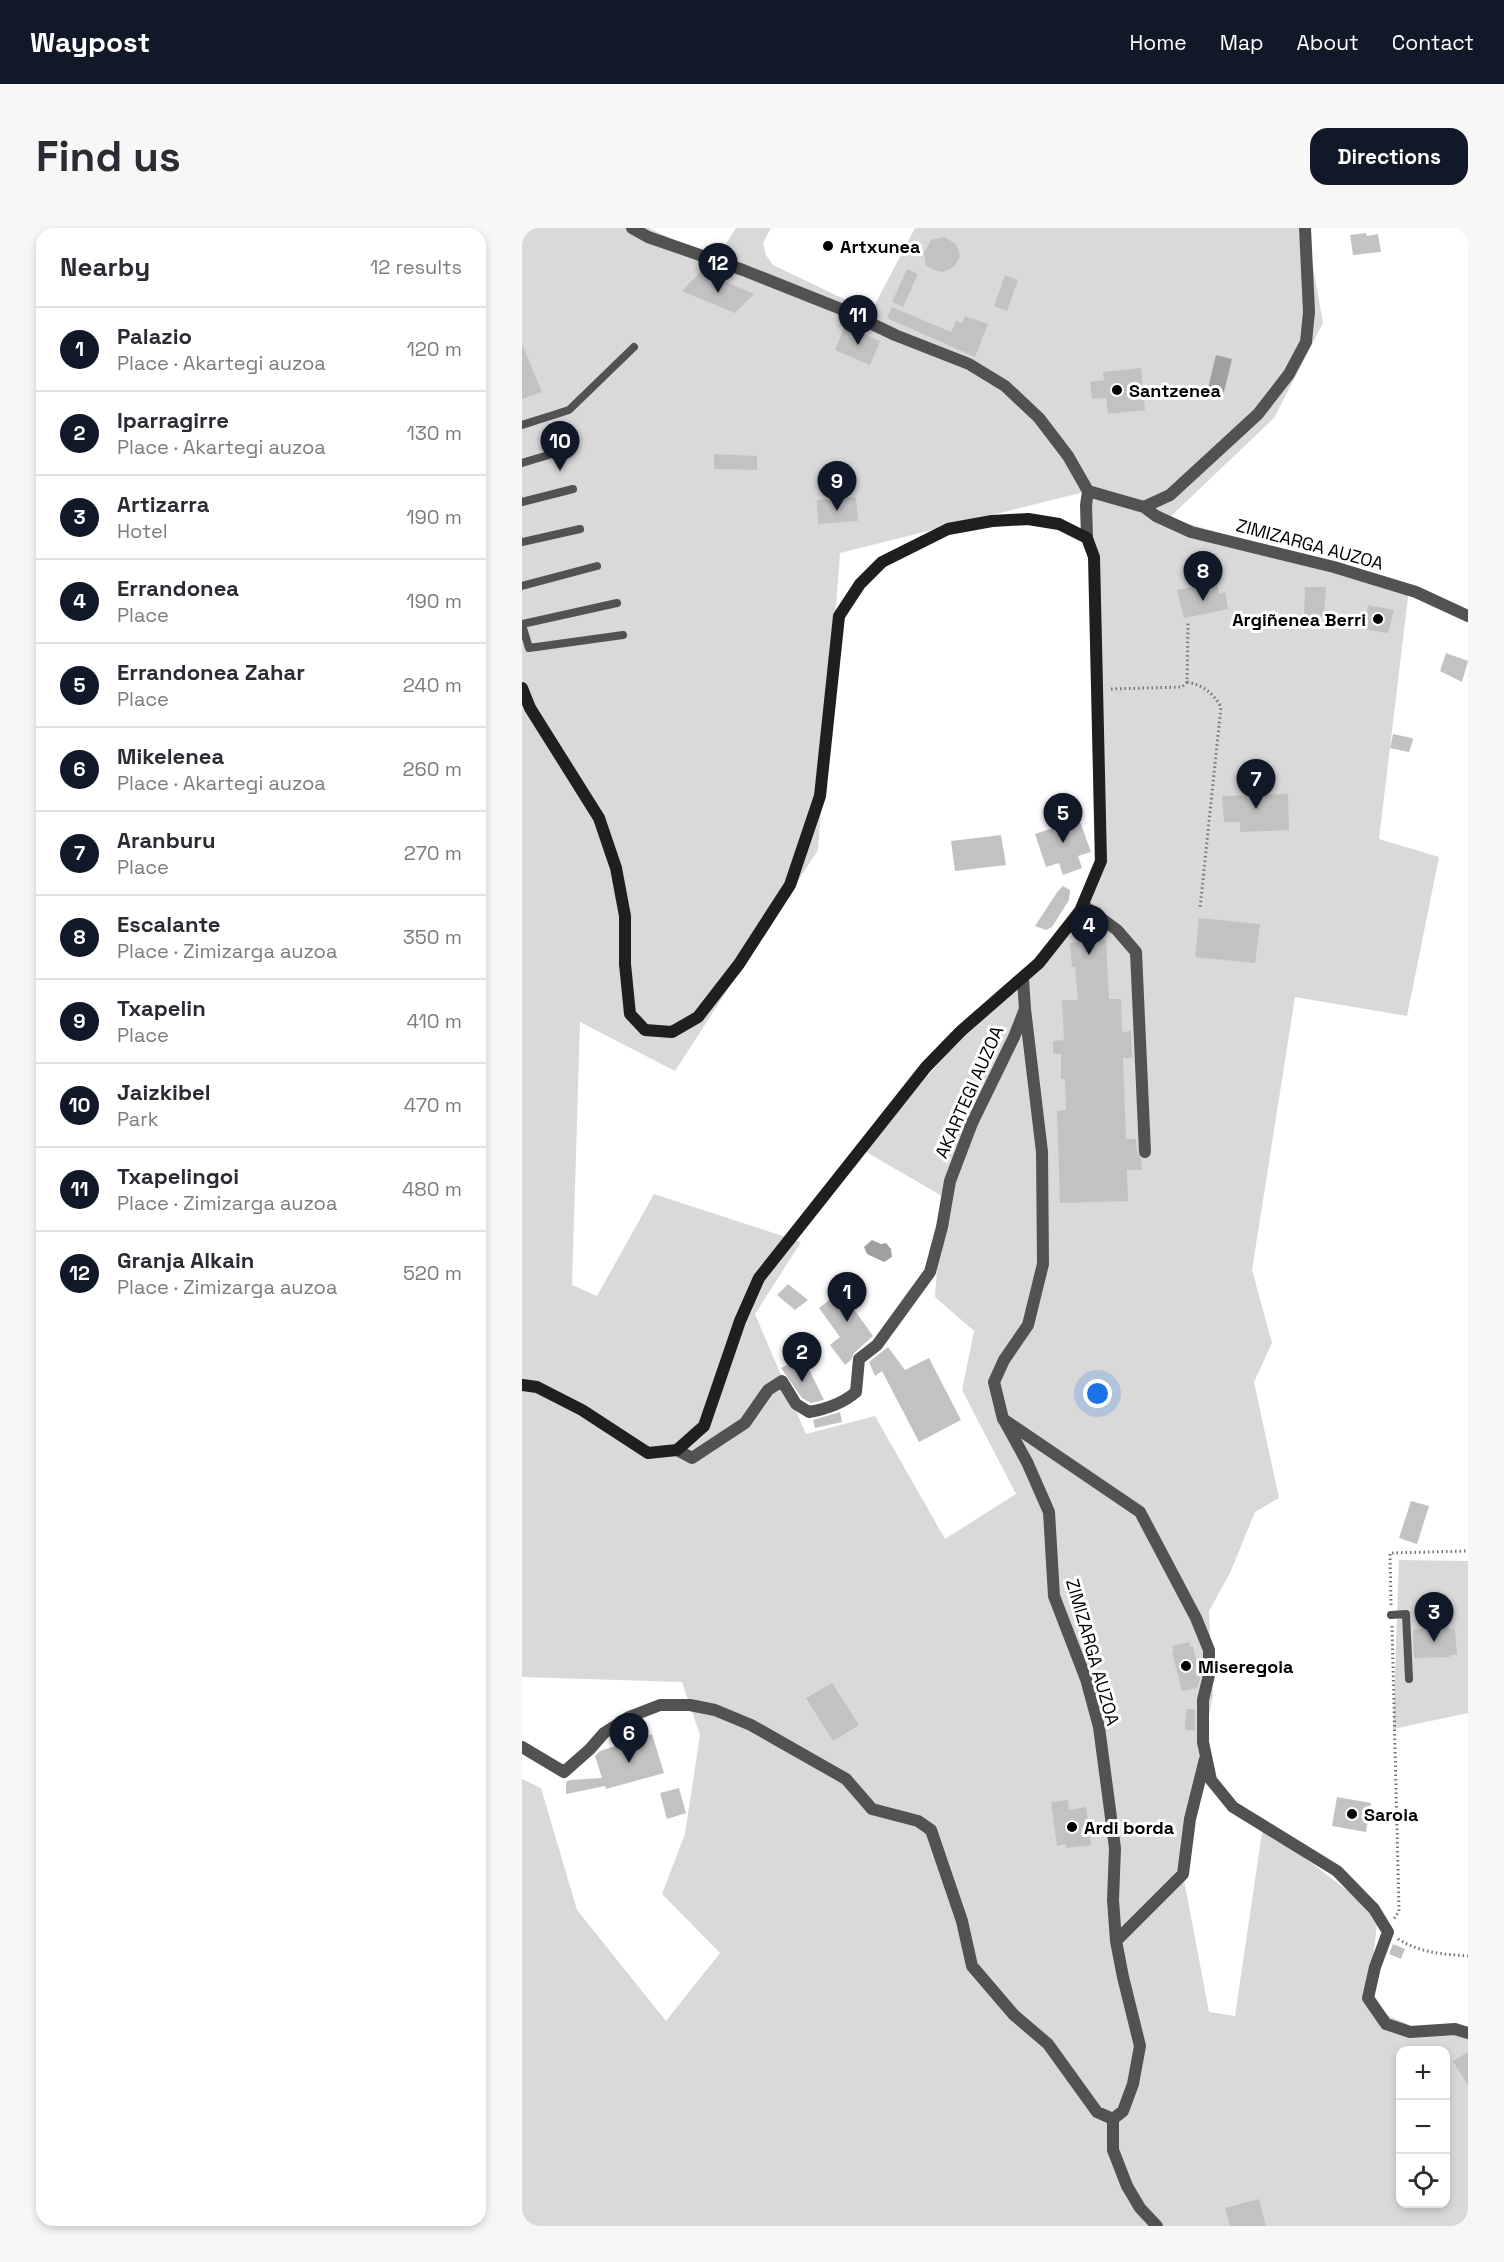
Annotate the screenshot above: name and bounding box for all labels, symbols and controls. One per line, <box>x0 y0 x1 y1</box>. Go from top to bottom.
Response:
text: Waypost <box>30 24 150 60</box>
text: Home <box>1129 29 1187 56</box>
text: Map <box>1220 29 1264 56</box>
text: About <box>1297 29 1359 56</box>
text: Contact <box>1392 29 1474 56</box>
button: Directions <box>1310 128 1468 185</box>
text: Find us <box>36 130 181 183</box>
place label: Artxunea <box>840 235 921 258</box>
marker: Artxunea <box>821 239 835 253</box>
pin: 12 <box>698 244 738 293</box>
text: Nearby <box>60 250 150 284</box>
text: 12 results <box>370 254 462 280</box>
pin: 11 <box>838 296 878 345</box>
text: Palazio <box>117 322 192 350</box>
text: 1 <box>75 336 84 362</box>
text: 120 m <box>406 336 462 362</box>
text: Place · Akartegi auzoa <box>117 350 326 376</box>
place label: Santzenea <box>1129 379 1221 402</box>
marker: Santzenea <box>1110 383 1124 397</box>
text: Iparragirre <box>117 406 229 434</box>
text: 2 <box>74 420 85 446</box>
text: 130 m <box>406 420 462 446</box>
pin: 10 <box>540 422 579 471</box>
text: Place · Akartegi auzoa <box>117 434 326 460</box>
pin: 9 <box>818 462 856 511</box>
text: Artizarra <box>117 490 210 518</box>
text: 3 <box>73 504 86 530</box>
text: 190 m <box>406 504 462 530</box>
street label: ZIMIZARGA AUZOA <box>1234 513 1386 575</box>
text: Hotel <box>117 518 168 544</box>
pin: 8 <box>1184 552 1222 601</box>
text: Errandonea <box>117 574 239 602</box>
text: 4 <box>73 588 86 614</box>
text: 190 m <box>406 588 462 614</box>
text: Place <box>117 602 169 628</box>
place label: Argiñenea Berri <box>1232 608 1366 631</box>
marker: Argiñenea Berri <box>1371 612 1385 626</box>
text: Errandonea Zahar <box>117 658 305 686</box>
text: 5 <box>74 672 86 698</box>
text: 240 m <box>403 672 462 698</box>
text: Place <box>117 686 169 712</box>
text: Mikelenea <box>117 742 224 770</box>
text: 6 <box>73 756 86 782</box>
text: 260 m <box>403 756 462 782</box>
pin: 7 <box>1236 760 1276 809</box>
text: Place · Akartegi auzoa <box>117 770 326 796</box>
pin: 5 <box>1044 794 1082 843</box>
text: Aranburu <box>117 826 216 854</box>
text: 7 <box>74 840 85 866</box>
text: 270 m <box>404 840 462 866</box>
text: Place <box>117 854 169 880</box>
pin: 4 <box>1070 906 1108 955</box>
text: Escalante <box>117 910 220 938</box>
text: 8 <box>74 924 86 950</box>
text: 350 m <box>403 924 462 950</box>
text: Place · Zimizarga auzoa <box>117 938 337 964</box>
text: Txapelin <box>117 994 206 1022</box>
text: 9 <box>73 1008 86 1034</box>
text: 410 m <box>406 1008 462 1034</box>
text: Place <box>117 1022 169 1048</box>
street label: AKARTEGI AUZOA <box>929 1022 1009 1162</box>
text: Jaizkibel <box>117 1078 210 1106</box>
text: 10 <box>69 1092 91 1118</box>
text: 470 m <box>404 1092 462 1118</box>
text: Park <box>117 1106 159 1132</box>
text: Txapelingoi <box>117 1162 239 1190</box>
text: 11 <box>70 1176 89 1202</box>
text: 480 m <box>402 1176 462 1202</box>
text: Place · Zimizarga auzoa <box>117 1190 337 1216</box>
text: Granja Alkain <box>117 1246 254 1274</box>
text: 12 <box>69 1260 90 1286</box>
text: 520 m <box>403 1260 462 1286</box>
pin: 1 <box>828 1272 866 1322</box>
text: Place · Zimizarga auzoa <box>117 1274 337 1300</box>
pin: 2 <box>782 1332 822 1382</box>
your location <box>1083 1379 1112 1408</box>
street label: ZIMIZARGA AUZOA <box>1061 1576 1125 1728</box>
pin: 3 <box>1414 1592 1454 1642</box>
place label: Miseregoia <box>1198 1655 1294 1678</box>
marker: Miseregoia <box>1179 1659 1193 1673</box>
pin: 6 <box>610 1714 648 1763</box>
place label: Saroia <box>1364 1803 1419 1826</box>
marker: Saroia <box>1345 1807 1359 1821</box>
place label: Ardi borda <box>1084 1816 1175 1839</box>
marker: Ardi borda <box>1065 1820 1079 1834</box>
map controls <box>1396 2046 1450 2208</box>
button: + <box>1396 2046 1450 2100</box>
button: − <box>1396 2100 1450 2154</box>
button: locate <box>1396 2154 1450 2208</box>

